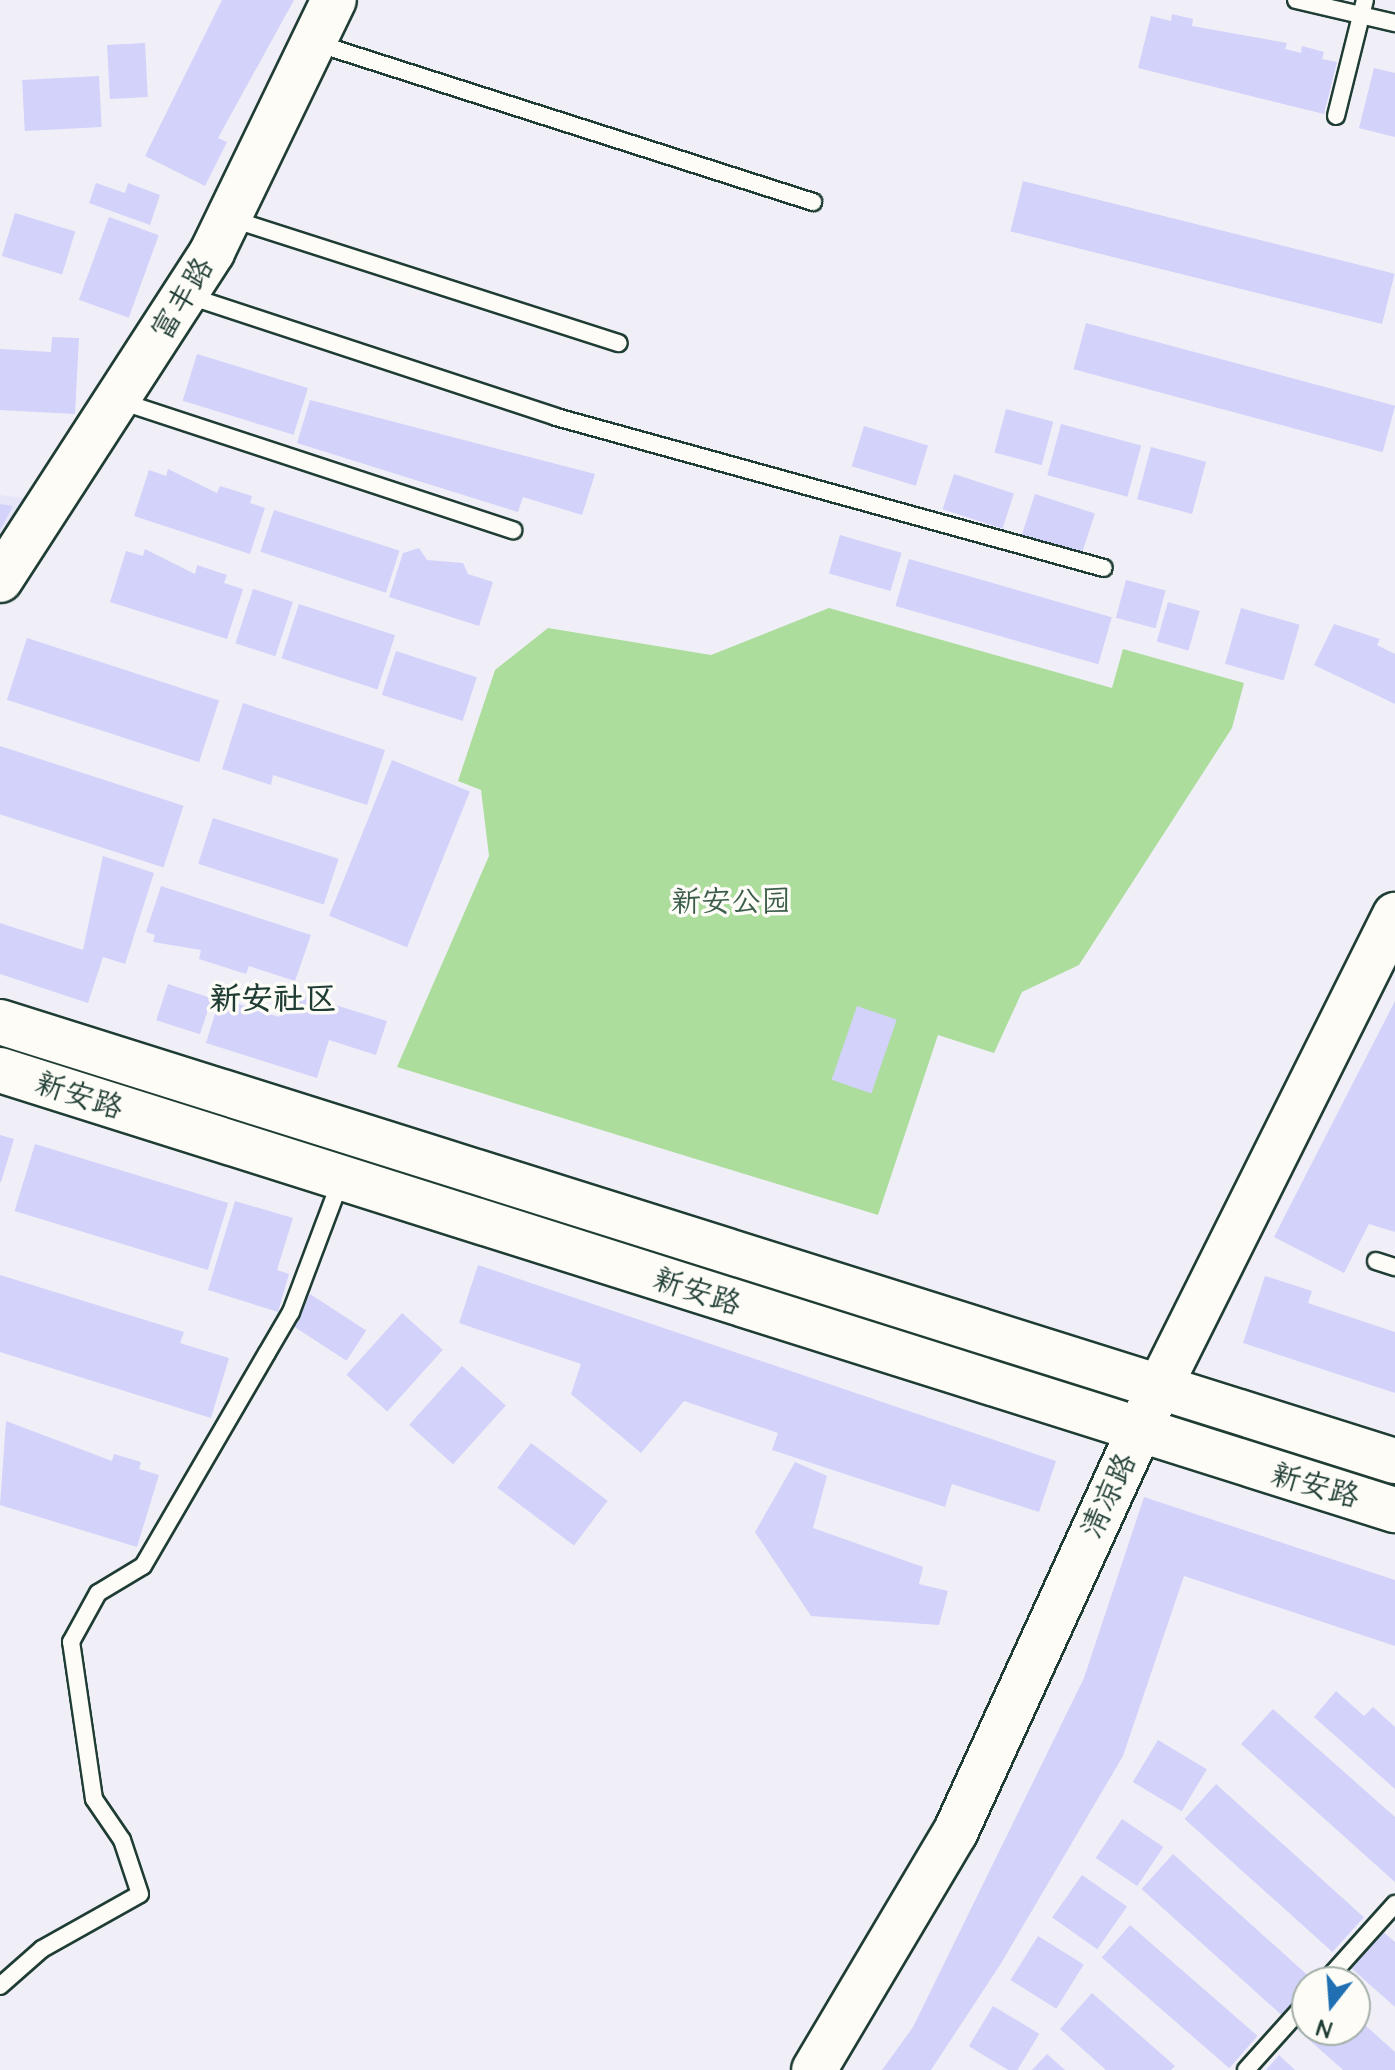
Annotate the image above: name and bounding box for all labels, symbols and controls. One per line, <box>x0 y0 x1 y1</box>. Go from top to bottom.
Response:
street label: 富丰路 <box>144 251 222 347</box>
park label: 新安公园 <box>671 884 791 920</box>
district label: 新安社区 <box>209 981 337 1019</box>
street label: 新安路 <box>31 1065 127 1127</box>
street label: 新安路 <box>649 1261 745 1323</box>
street label: 清凉路 <box>1074 1448 1144 1544</box>
street label: 新安路 <box>1267 1456 1363 1516</box>
north arrow <box>1291 1966 1371 2046</box>
text: N <box>1313 2011 1336 2044</box>

